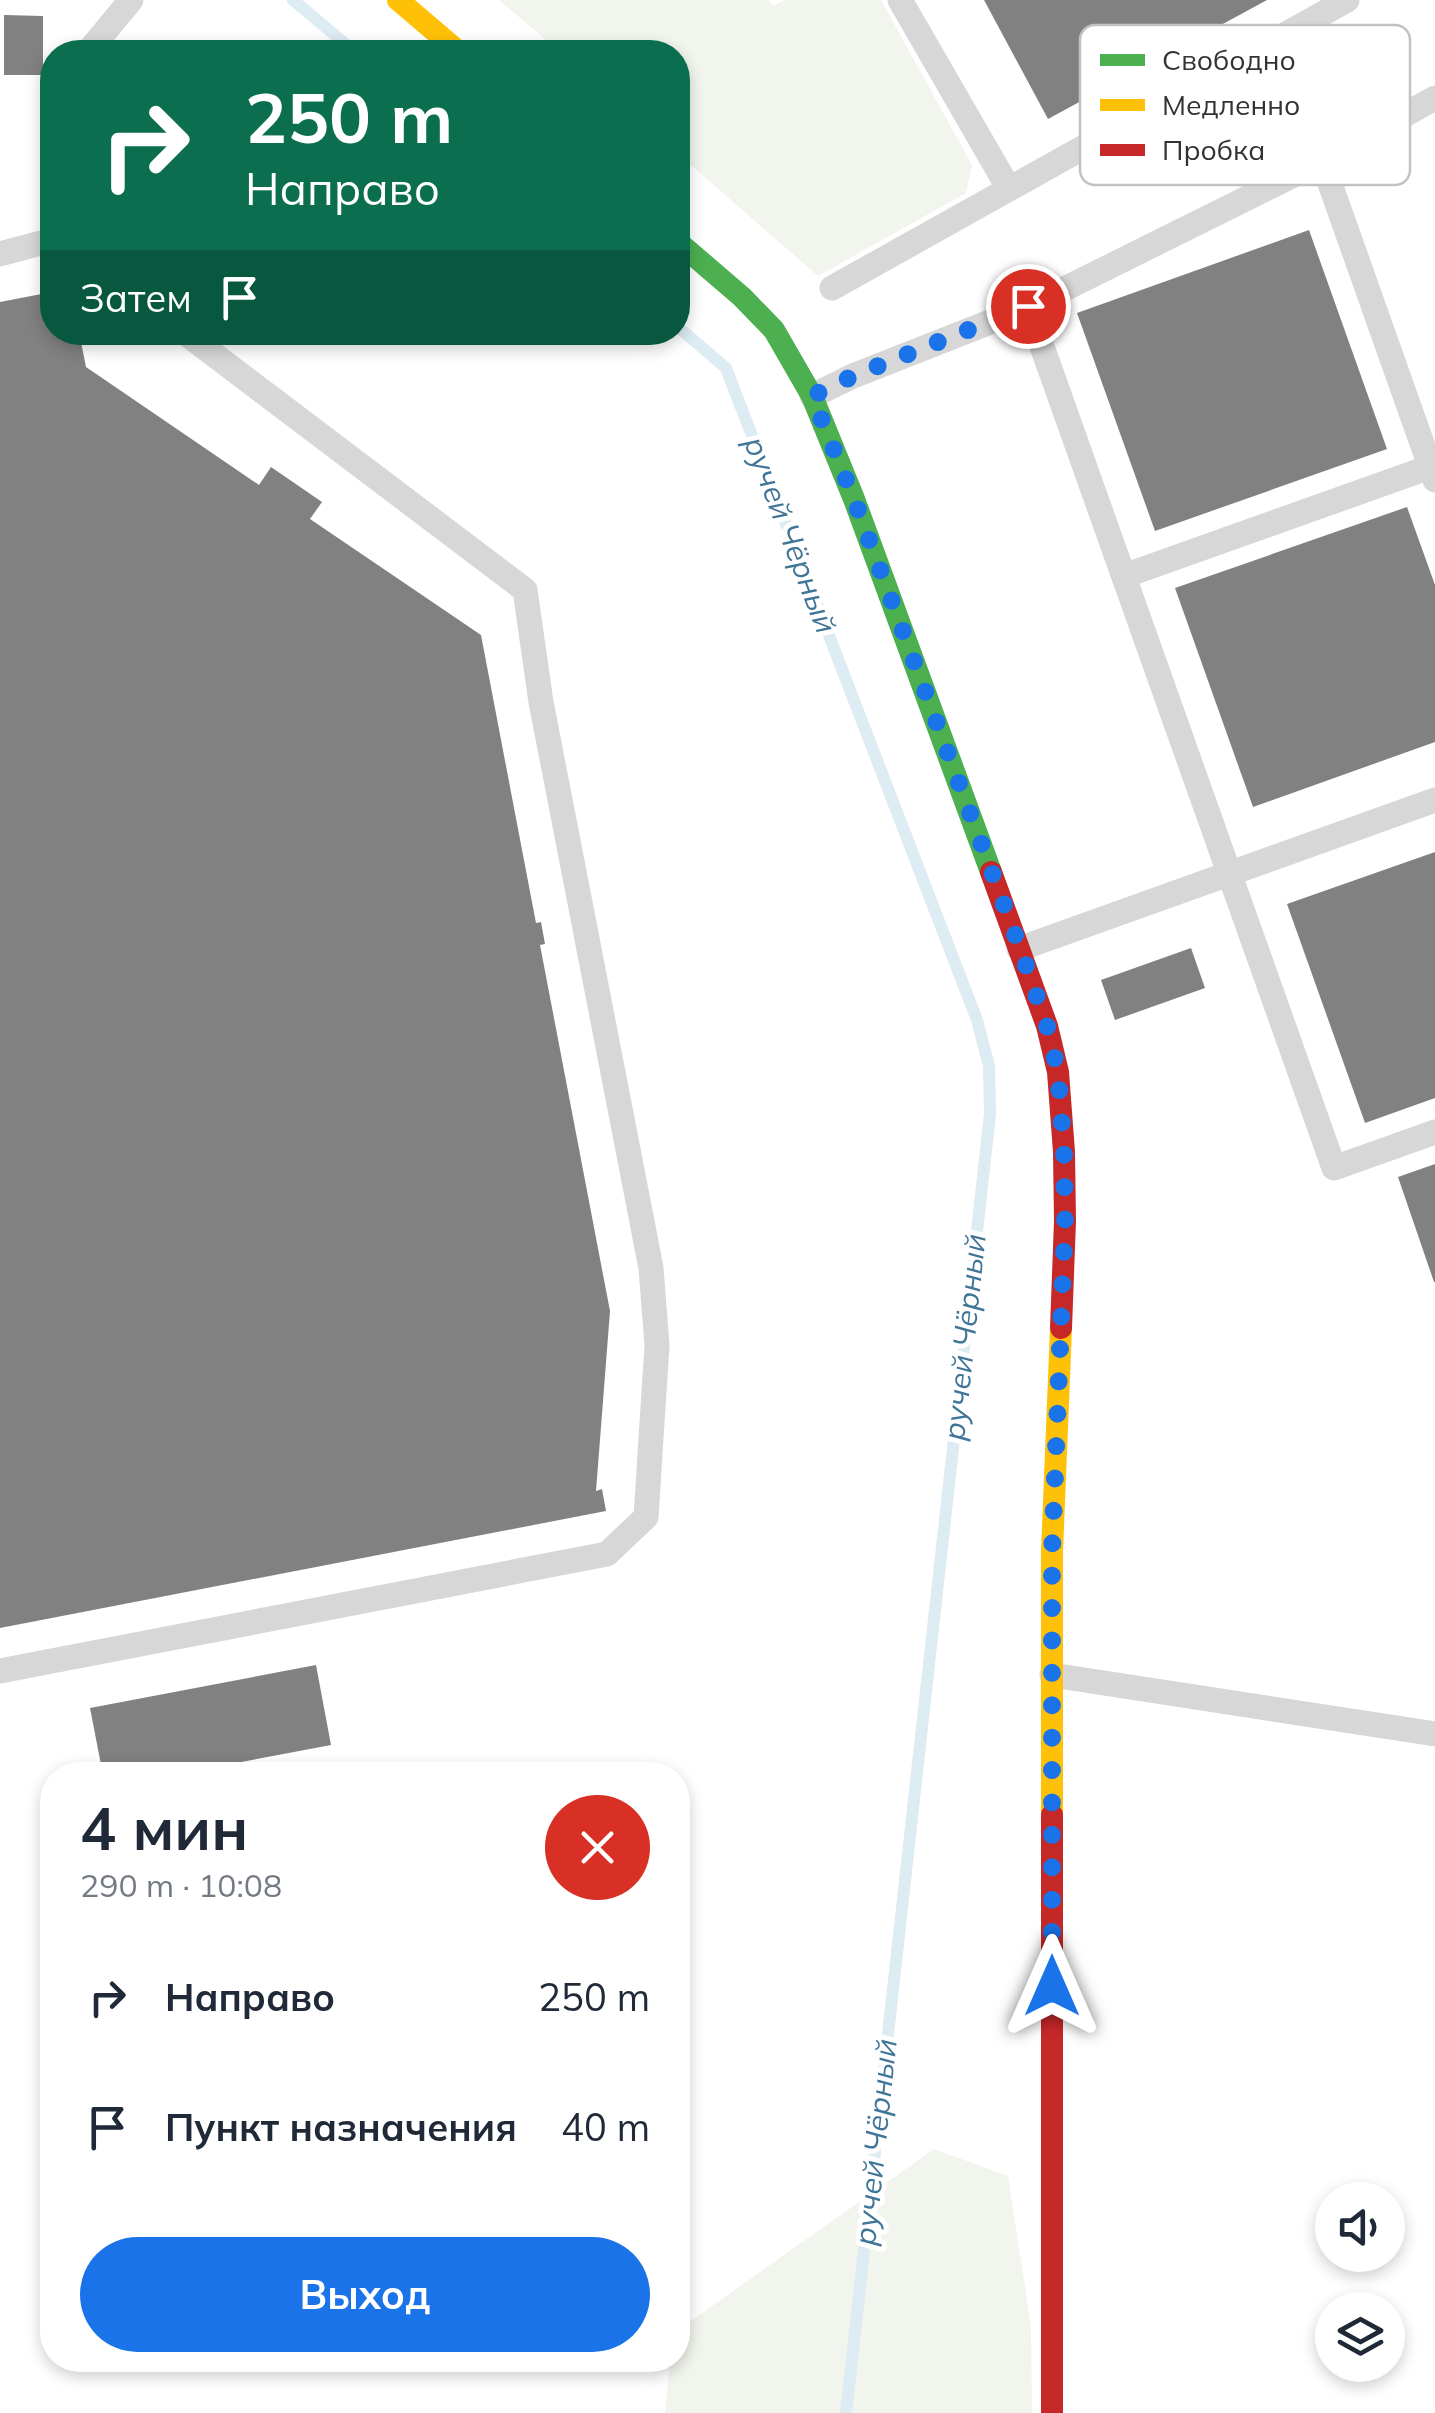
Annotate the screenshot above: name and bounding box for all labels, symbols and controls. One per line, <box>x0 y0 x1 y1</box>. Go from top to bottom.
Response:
legend <box>1080 25 1410 185</box>
text: Свободно <box>1162 42 1296 77</box>
text: 250 m <box>245 73 453 161</box>
icon: right <box>80 80 210 210</box>
text: Медленно <box>1162 87 1300 122</box>
text: Пробка <box>1162 132 1265 167</box>
text: Направо <box>245 160 440 216</box>
pin <box>986 264 1071 349</box>
icon: arrive <box>212 270 267 325</box>
text: Затем <box>80 274 192 322</box>
icon: arrive <box>1001 279 1056 334</box>
water label: ручей Чёрный <box>736 431 846 638</box>
water label: ручей Чёрный <box>934 1232 994 1442</box>
text: 4 мин <box>80 1790 248 1865</box>
button: close <box>545 1795 650 1900</box>
text: 290 m · 10:08 <box>80 1865 282 1905</box>
position arrow <box>1000 1934 1104 2038</box>
icon: right <box>80 1970 135 2025</box>
text: Направо <box>165 1973 335 2021</box>
text: 250 m <box>538 1973 650 2021</box>
water label: ручей Чёрный <box>845 2037 905 2247</box>
icon: arrive <box>80 2100 135 2155</box>
text: Пункт назначения <box>165 2103 517 2151</box>
text: 40 m <box>561 2103 650 2151</box>
map controls <box>1315 2182 1405 2382</box>
button: sound <box>1315 2182 1405 2272</box>
button: Выход <box>80 2237 650 2352</box>
button: layers <box>1315 2292 1405 2382</box>

